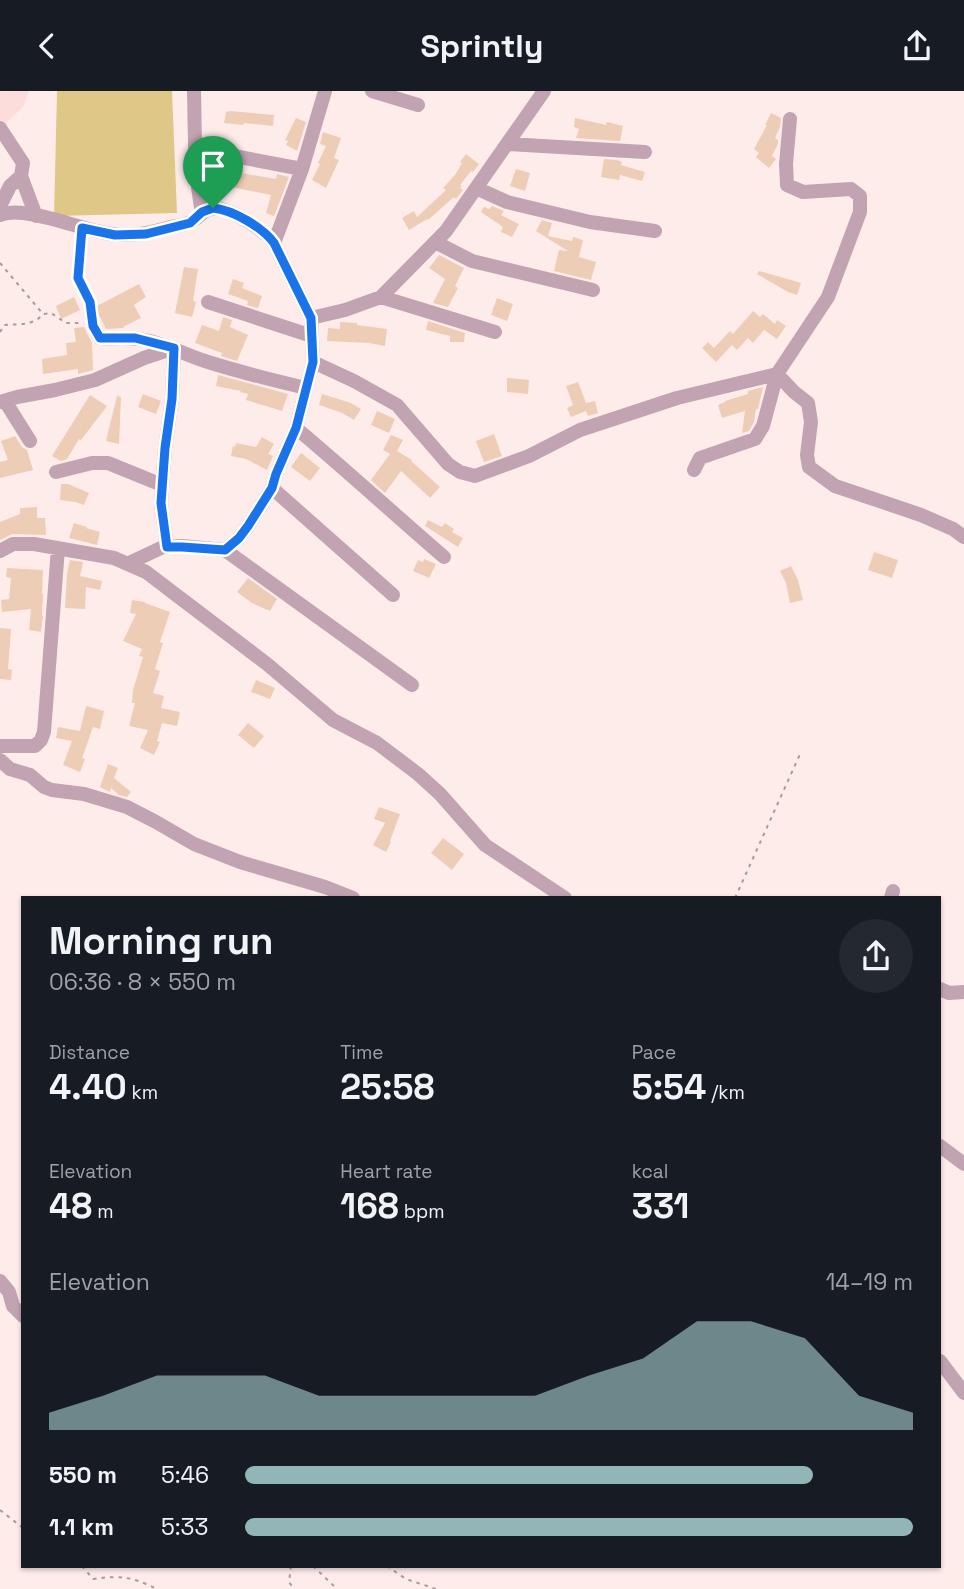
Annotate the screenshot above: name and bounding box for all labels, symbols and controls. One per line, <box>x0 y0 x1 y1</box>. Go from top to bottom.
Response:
text: Sprintly <box>420 26 544 66</box>
icon: back <box>28 27 66 65</box>
icon: share <box>898 27 936 65</box>
pin <box>183 136 243 208</box>
icon: arrive <box>194 147 232 185</box>
text: Morning run <box>49 917 274 965</box>
button: share <box>839 919 913 993</box>
text: 06:36 · 8 × 550 m <box>49 967 236 997</box>
text: Distance <box>49 1040 130 1065</box>
text: Time <box>340 1040 384 1065</box>
text: Pace <box>632 1040 676 1065</box>
text: 4.40 <box>49 1065 127 1109</box>
text: 25:58 <box>340 1065 435 1109</box>
text: 5:54 <box>632 1065 706 1109</box>
text: km <box>127 1080 158 1105</box>
text: /km <box>706 1080 745 1105</box>
text: Elevation <box>49 1159 132 1184</box>
text: Heart rate <box>340 1159 433 1184</box>
text: kcal <box>632 1159 668 1184</box>
text: 48 <box>49 1184 92 1228</box>
text: 168 <box>340 1184 399 1228</box>
text: 331 <box>632 1184 689 1228</box>
text: m <box>92 1199 114 1224</box>
text: bpm <box>399 1199 444 1224</box>
text: Elevation <box>49 1267 150 1297</box>
text: 14–19 m <box>826 1267 913 1297</box>
text: 550 m <box>49 1460 117 1490</box>
text: 5:46 <box>161 1460 209 1490</box>
text: 1.1 km <box>49 1512 114 1542</box>
text: 5:33 <box>161 1512 208 1542</box>

